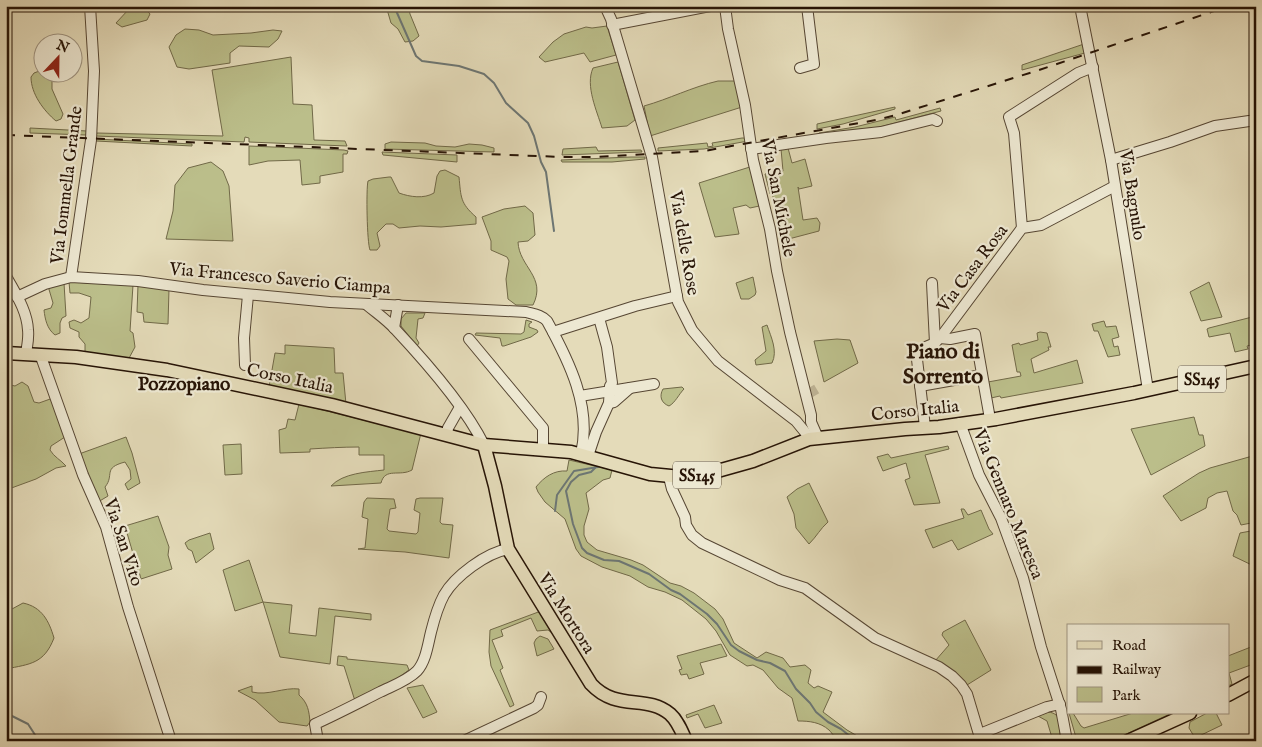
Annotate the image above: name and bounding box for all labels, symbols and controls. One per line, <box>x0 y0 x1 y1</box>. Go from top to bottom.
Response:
north arrow <box>32 32 82 82</box>
text: N <box>53 36 71 57</box>
street label: Via Iommella Grande <box>46 105 89 267</box>
street label: Via San Michele <box>755 137 800 259</box>
street label: Via Bagnulo <box>1113 147 1150 242</box>
street label: Via delle Rose <box>663 188 704 297</box>
street label: Via Casa Rosa <box>932 220 1014 318</box>
street label: Via Francesco Saverio Ciampa <box>167 258 392 301</box>
district label: Piano di Sorrento <box>903 338 983 391</box>
street label: Corso Italia <box>244 359 335 400</box>
road number: SS145 <box>1178 366 1226 392</box>
district label: Pozzopiano <box>138 373 230 397</box>
street label: Corso Italia <box>870 395 960 428</box>
street label: Via Gennaro Maresca <box>967 425 1048 583</box>
road number: SS145 <box>673 462 721 488</box>
street label: Via San Vito <box>97 495 148 590</box>
street label: Via Mortora <box>531 568 600 659</box>
legend <box>1067 624 1230 714</box>
text: Road <box>1112 636 1147 655</box>
text: Railway <box>1112 660 1162 679</box>
text: Park <box>1112 686 1142 705</box>

